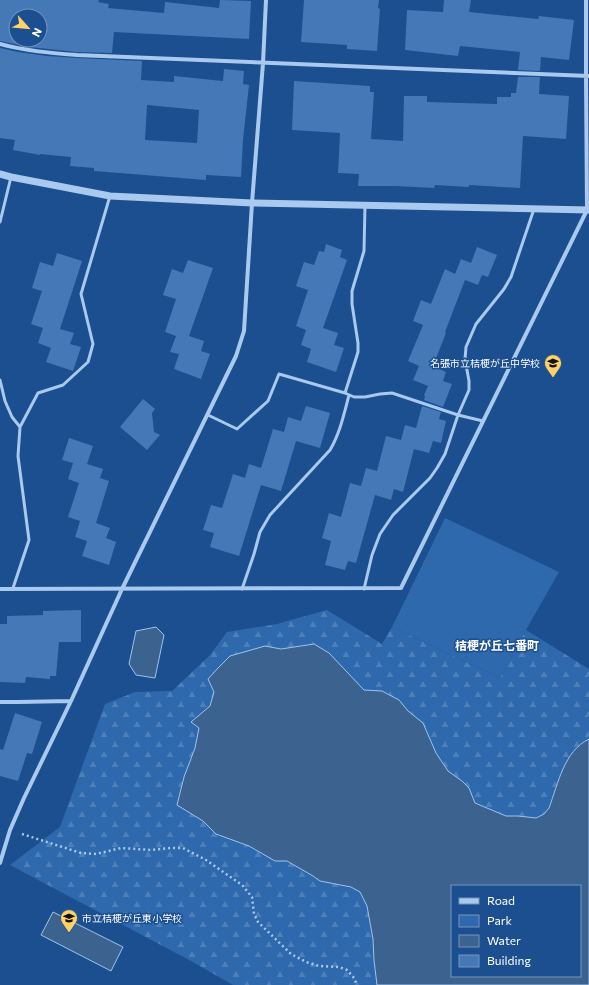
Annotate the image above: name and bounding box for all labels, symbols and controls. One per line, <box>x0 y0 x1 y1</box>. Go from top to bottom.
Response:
north arrow <box>8 8 48 48</box>
text: N <box>30 26 45 39</box>
school or university icon: 名張市立桔梗が丘中学校 <box>543 353 563 378</box>
place label: 名張市立桔梗が丘中学校 <box>430 357 540 369</box>
district label: 桔梗が丘七番町 <box>455 638 539 652</box>
legend <box>451 885 581 977</box>
text: Road <box>487 893 515 907</box>
school or university icon: 市立桔梗が丘東小学校 <box>59 908 79 933</box>
place label: 市立桔梗が丘東小学校 <box>82 912 182 924</box>
text: Park <box>487 913 513 927</box>
text: Water <box>487 933 521 947</box>
text: Building <box>487 953 531 967</box>

